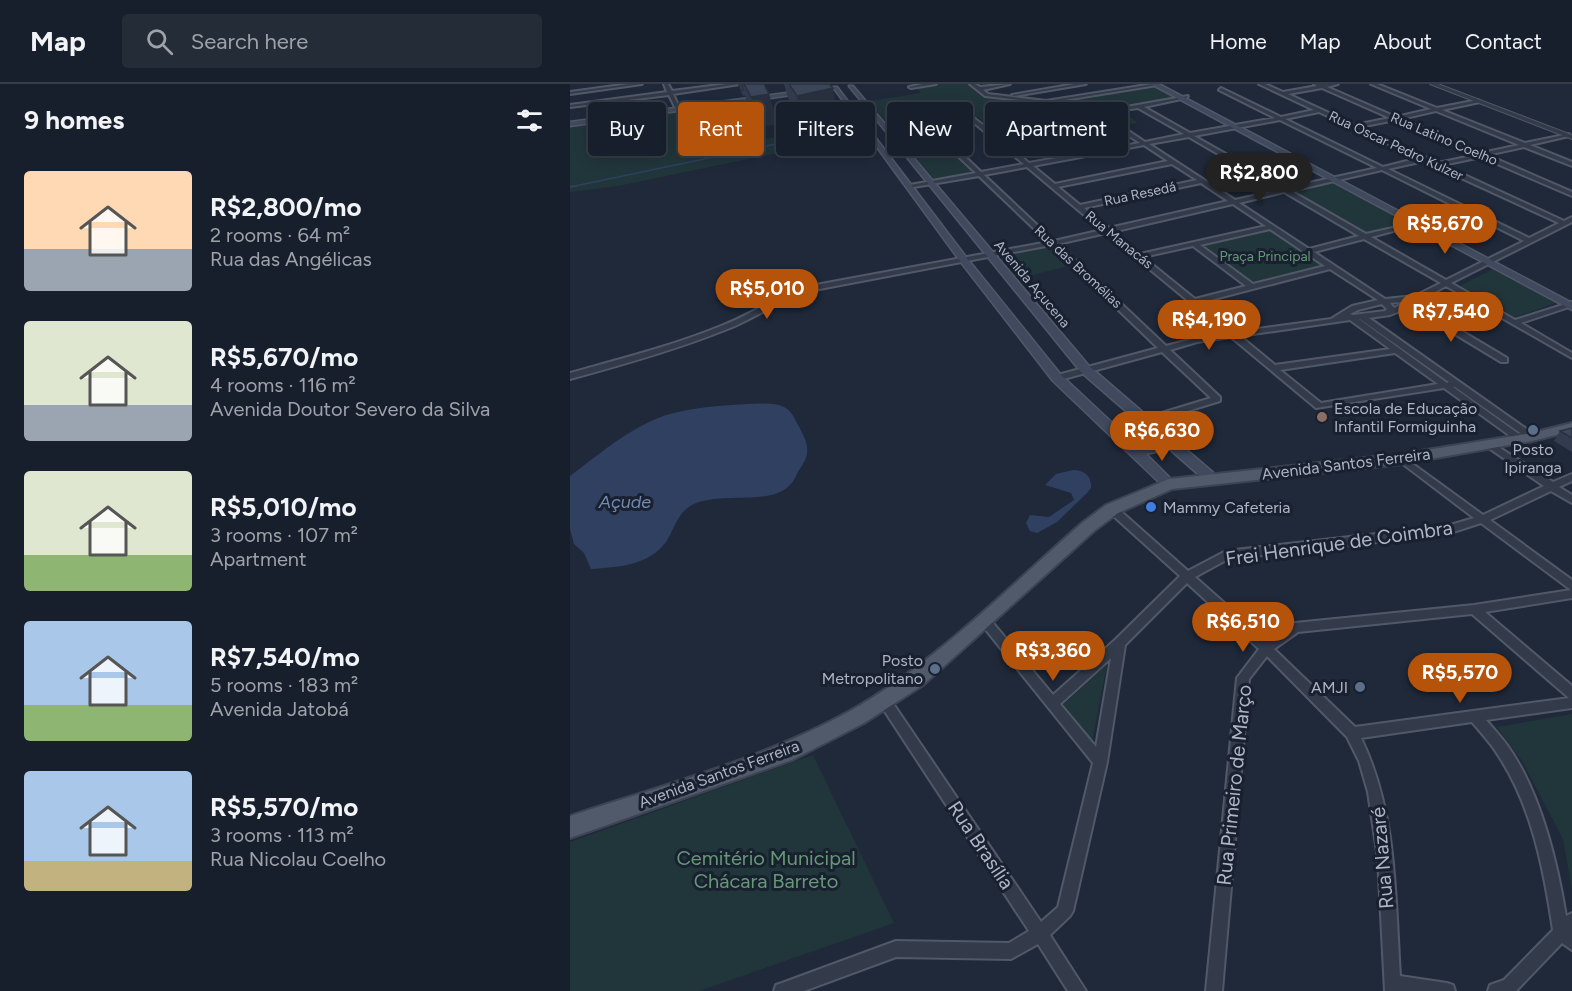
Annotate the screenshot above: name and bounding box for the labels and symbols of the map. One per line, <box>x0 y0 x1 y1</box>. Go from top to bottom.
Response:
street label: Rua Oscar Pedro Kulzer <box>1326 107 1466 185</box>
street label: Rua Latino Coelho <box>1388 109 1500 169</box>
pin: R$2,800 <box>1204 153 1314 204</box>
street label: Rua Resedá <box>1102 178 1178 210</box>
pin: R$5,670 <box>1390 204 1500 255</box>
street label: Rua Manacás <box>1082 207 1156 273</box>
street label: Rua das Bromélias <box>1031 222 1125 312</box>
street label: Avenida Açucena <box>990 237 1074 331</box>
park label: Praça Principal <box>1219 248 1311 265</box>
pin: R$5,010 <box>712 269 822 320</box>
pin: R$7,540 <box>1396 292 1506 343</box>
pin: R$4,190 <box>1154 300 1264 351</box>
place label: Escola de Educação Infantil Formiguinha <box>1334 399 1477 436</box>
marker: Escola de Educação Infantil Formiguinha <box>1315 410 1329 424</box>
pin: R$6,630 <box>1107 411 1217 462</box>
marker: Posto Ipiranga <box>1526 423 1540 437</box>
place label: Posto Ipiranga <box>1504 440 1562 477</box>
street label: Avenida Santos Ferreira <box>1261 444 1431 484</box>
water label: Açude <box>598 491 651 513</box>
place label: Mammy Cafeteria <box>1163 498 1290 517</box>
marker: Mammy Cafeteria <box>1144 500 1158 514</box>
street label: Frei Henrique de Coimbra <box>1224 515 1454 571</box>
pin: R$6,510 <box>1188 602 1298 653</box>
pin: R$3,360 <box>998 631 1108 682</box>
place label: Posto Metropolitano <box>822 651 923 688</box>
pin: R$5,570 <box>1405 653 1515 704</box>
marker: Posto Metropolitano <box>928 662 942 676</box>
place label: AMJI <box>1311 678 1348 697</box>
marker: AMJI <box>1353 680 1367 694</box>
street label: Rua Primeiro de Março <box>1212 684 1256 886</box>
street label: Avenida Santos Ferreira <box>636 736 802 812</box>
street label: Rua Brasília <box>943 796 1019 894</box>
street label: Rua Nazaré <box>1366 806 1398 910</box>
park label: Cemitério Municipal Chácara Barreto <box>676 846 856 893</box>

